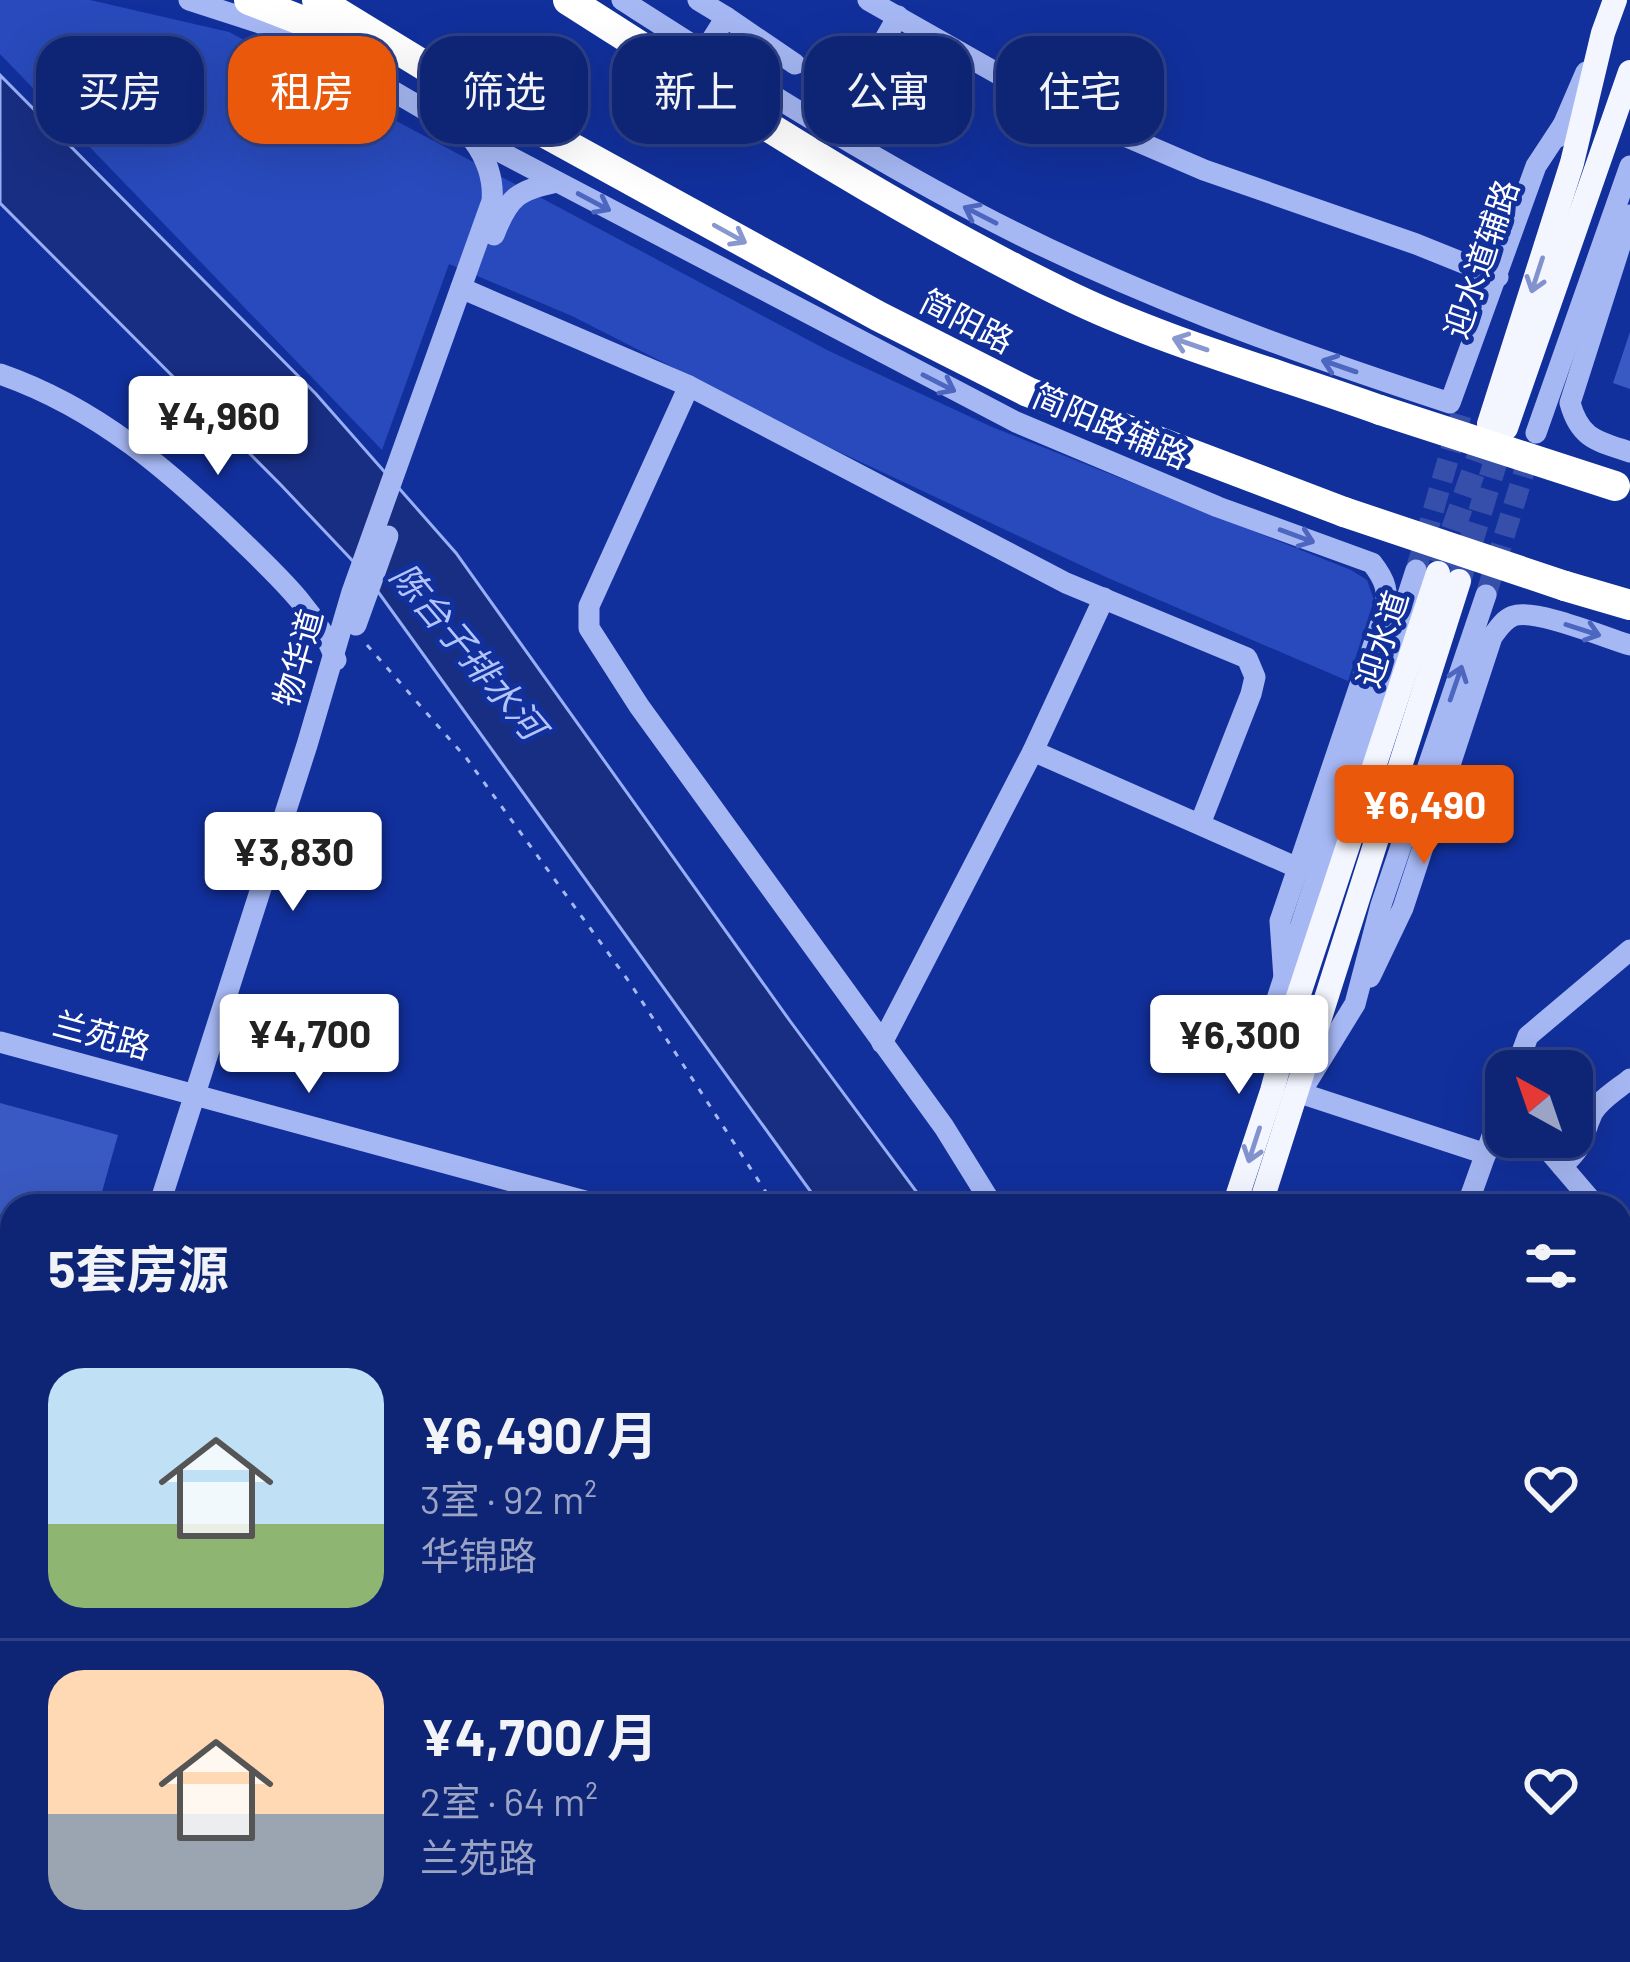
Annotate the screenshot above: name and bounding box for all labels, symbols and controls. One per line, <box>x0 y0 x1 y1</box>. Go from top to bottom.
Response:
chip: 买房 <box>36 36 204 144</box>
chip: 租房 <box>228 36 396 144</box>
chip: 筛选 <box>420 36 588 144</box>
chip: 新上 <box>612 36 780 144</box>
chip: 公寓 <box>804 36 972 144</box>
chip: 住宅 <box>996 36 1164 144</box>
street label: 迎水道辅路 <box>1434 174 1526 343</box>
one-way arrow <box>575 191 611 214</box>
one-way arrow <box>963 202 999 225</box>
one-way arrow <box>711 223 746 247</box>
one-way arrow <box>1525 255 1547 293</box>
street label: 简阳路 <box>914 280 1021 360</box>
one-way arrow <box>1172 332 1209 353</box>
one-way arrow <box>1321 354 1359 376</box>
one-way arrow <box>921 372 957 395</box>
street label: 简阳路辅路 <box>1028 374 1195 476</box>
pin: ¥4,960 <box>120 376 316 478</box>
text: ¥4,960 <box>156 391 280 438</box>
one-way arrow <box>1278 526 1315 548</box>
water label: 陈台子排水河 <box>383 553 559 751</box>
street label: 迎水道 <box>1347 585 1415 692</box>
street label: 物华道 <box>264 605 330 711</box>
one-way arrow <box>1563 621 1601 643</box>
one-way arrow <box>1447 666 1468 703</box>
pin: ¥6,490 <box>1326 765 1522 867</box>
text: ¥6,490 <box>1362 780 1486 827</box>
pin: ¥3,830 <box>195 812 391 914</box>
text: ¥3,830 <box>232 827 354 874</box>
pin: ¥4,700 <box>211 994 407 1096</box>
pin: ¥6,300 <box>1141 995 1337 1097</box>
street label: 兰苑路 <box>49 1002 155 1066</box>
text: ¥4,700 <box>247 1009 371 1056</box>
text: ¥6,300 <box>1177 1010 1301 1057</box>
north arrow <box>1485 1050 1593 1158</box>
map controls <box>1485 1050 1593 1158</box>
one-way arrow <box>1242 1126 1263 1163</box>
icon: filters <box>1518 1233 1584 1299</box>
text: 5套房源 <box>48 1237 229 1298</box>
text: ¥6,490/月 <box>420 1403 658 1464</box>
icon: home <box>144 1416 288 1560</box>
icon: heart <box>1518 1455 1584 1521</box>
text: 3室 · 92 m² <box>420 1475 597 1522</box>
text: 华锦路 <box>420 1531 537 1578</box>
text: ¥4,700/月 <box>420 1705 658 1766</box>
icon: home <box>144 1718 288 1862</box>
icon: heart <box>1518 1757 1584 1823</box>
text: 2室 · 64 m² <box>420 1777 598 1824</box>
text: 兰苑路 <box>420 1833 537 1880</box>

